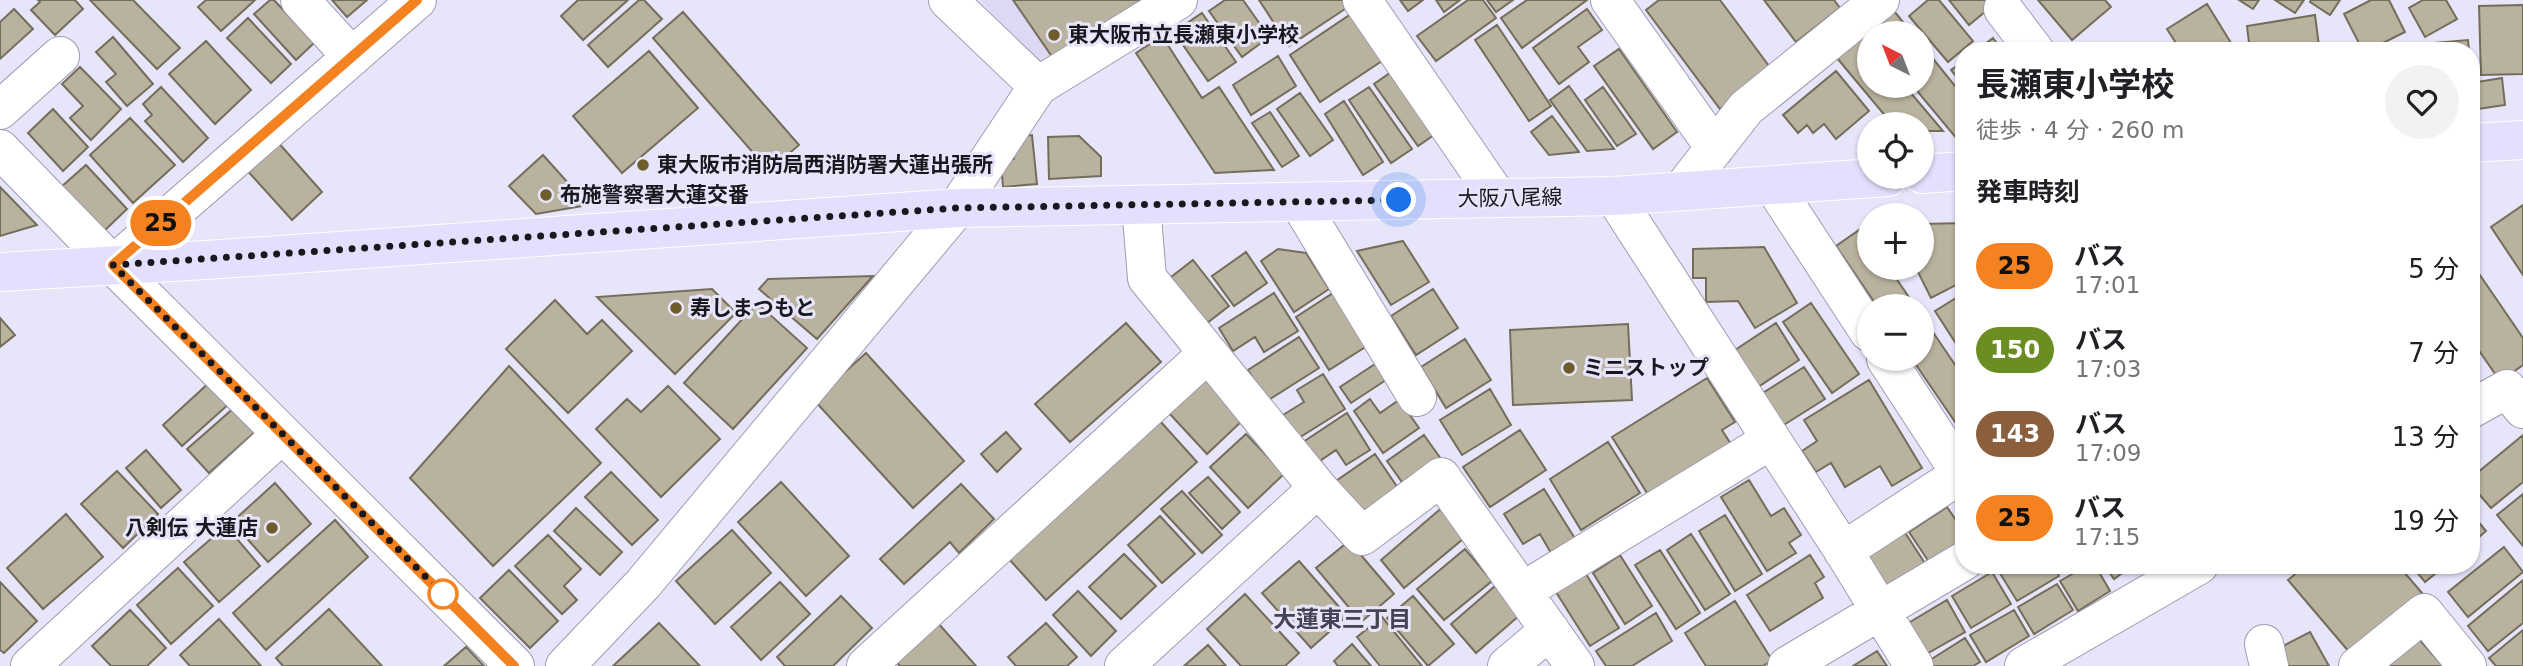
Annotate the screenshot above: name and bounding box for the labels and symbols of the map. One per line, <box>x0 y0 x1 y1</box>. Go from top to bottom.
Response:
north arrow <box>1857 21 1934 98</box>
place label: 東大阪市立長瀬東小学校 <box>1068 23 1299 47</box>
marker: 東大阪市立長瀬東小学校 <box>1046 27 1062 43</box>
place label: 東大阪市消防局西消防署大蓮出張所 <box>657 153 993 177</box>
marker: 東大阪市消防局西消防署大蓮出張所 <box>635 157 651 173</box>
your location <box>1381 182 1416 217</box>
place label: 布施警察署大蓮交番 <box>560 183 749 207</box>
street label: 大阪八尾線 <box>1457 185 1563 211</box>
marker: 布施警察署大蓮交番 <box>538 187 554 203</box>
line badge: 25 <box>130 200 192 246</box>
place label: 寿しまつもと <box>690 296 816 320</box>
marker: 寿しまつもと <box>668 300 684 316</box>
place label: ミニストップ <box>1583 356 1709 380</box>
marker: ミニストップ <box>1561 360 1577 376</box>
place label: 八剣伝 大蓮店 <box>125 516 258 540</box>
marker: 八剣伝 大蓮店 <box>264 520 280 536</box>
unlabelled marker <box>428 579 458 609</box>
district label: 大蓮東三丁目 <box>1273 606 1411 632</box>

